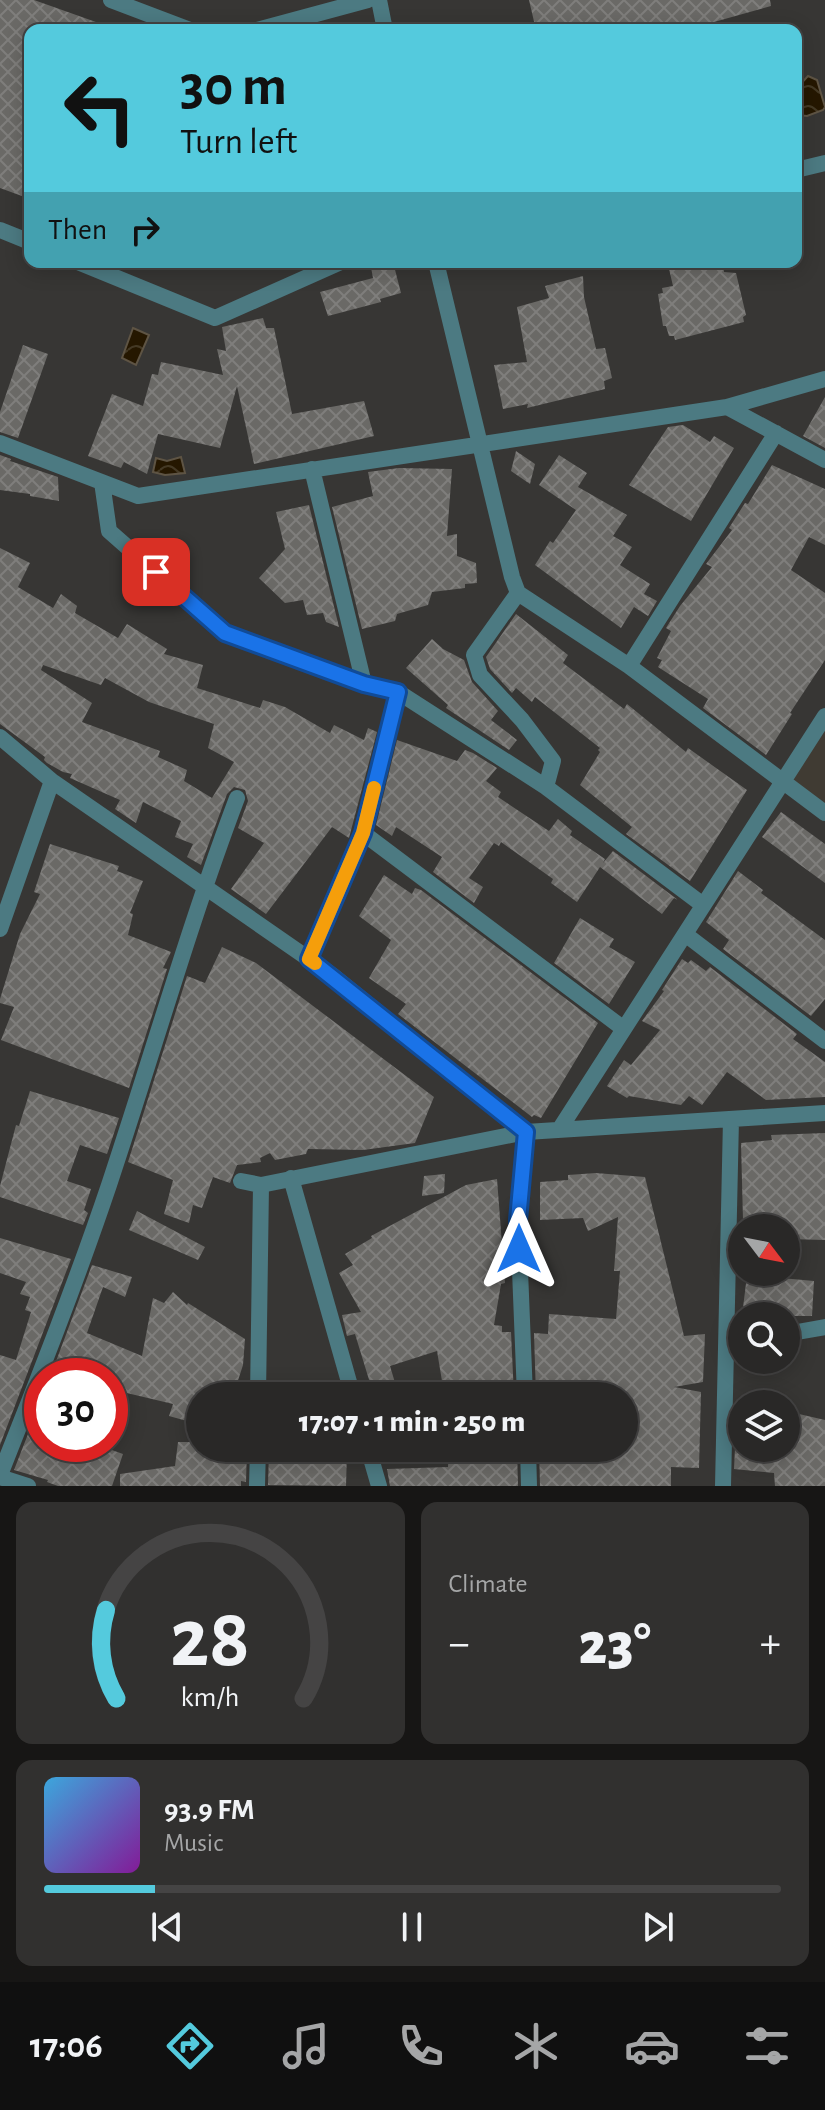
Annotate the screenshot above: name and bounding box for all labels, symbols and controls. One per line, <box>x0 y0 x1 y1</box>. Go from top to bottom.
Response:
icon: left <box>48 56 152 160</box>
text: 30 m <box>180 59 287 115</box>
text: Turn left <box>180 124 297 160</box>
icon: right <box>123 208 167 252</box>
text: Then <box>48 215 107 245</box>
pin <box>122 538 190 606</box>
icon: arrive <box>134 550 178 594</box>
position arrow <box>477 1207 561 1291</box>
north arrow <box>728 1214 800 1286</box>
map controls <box>728 1214 800 1462</box>
button: search <box>728 1302 800 1374</box>
speed limit sign: 30 <box>24 1358 128 1462</box>
button: layers <box>728 1390 800 1462</box>
text: 17:07 · 1 min · 250 m <box>299 1407 525 1437</box>
text: Climate <box>449 1571 527 1597</box>
text: 28 <box>170 1598 250 1682</box>
text: 23° <box>578 1615 651 1675</box>
text: − <box>449 1622 470 1666</box>
text: + <box>760 1622 781 1666</box>
text: km/h <box>181 1683 240 1712</box>
text: 93.9 FM <box>164 1795 255 1825</box>
text: Music <box>164 1830 223 1856</box>
icon: previous <box>145 1905 189 1949</box>
icon: pause <box>390 1905 434 1949</box>
icon: next <box>636 1905 680 1949</box>
icon: directions <box>162 2018 218 2074</box>
icon: music <box>278 2018 334 2074</box>
icon: phone <box>393 2018 449 2074</box>
icon: climate <box>508 2018 564 2074</box>
icon: car <box>624 2018 680 2074</box>
icon: filters <box>739 2018 795 2074</box>
text: 17:06 <box>30 2028 103 2064</box>

